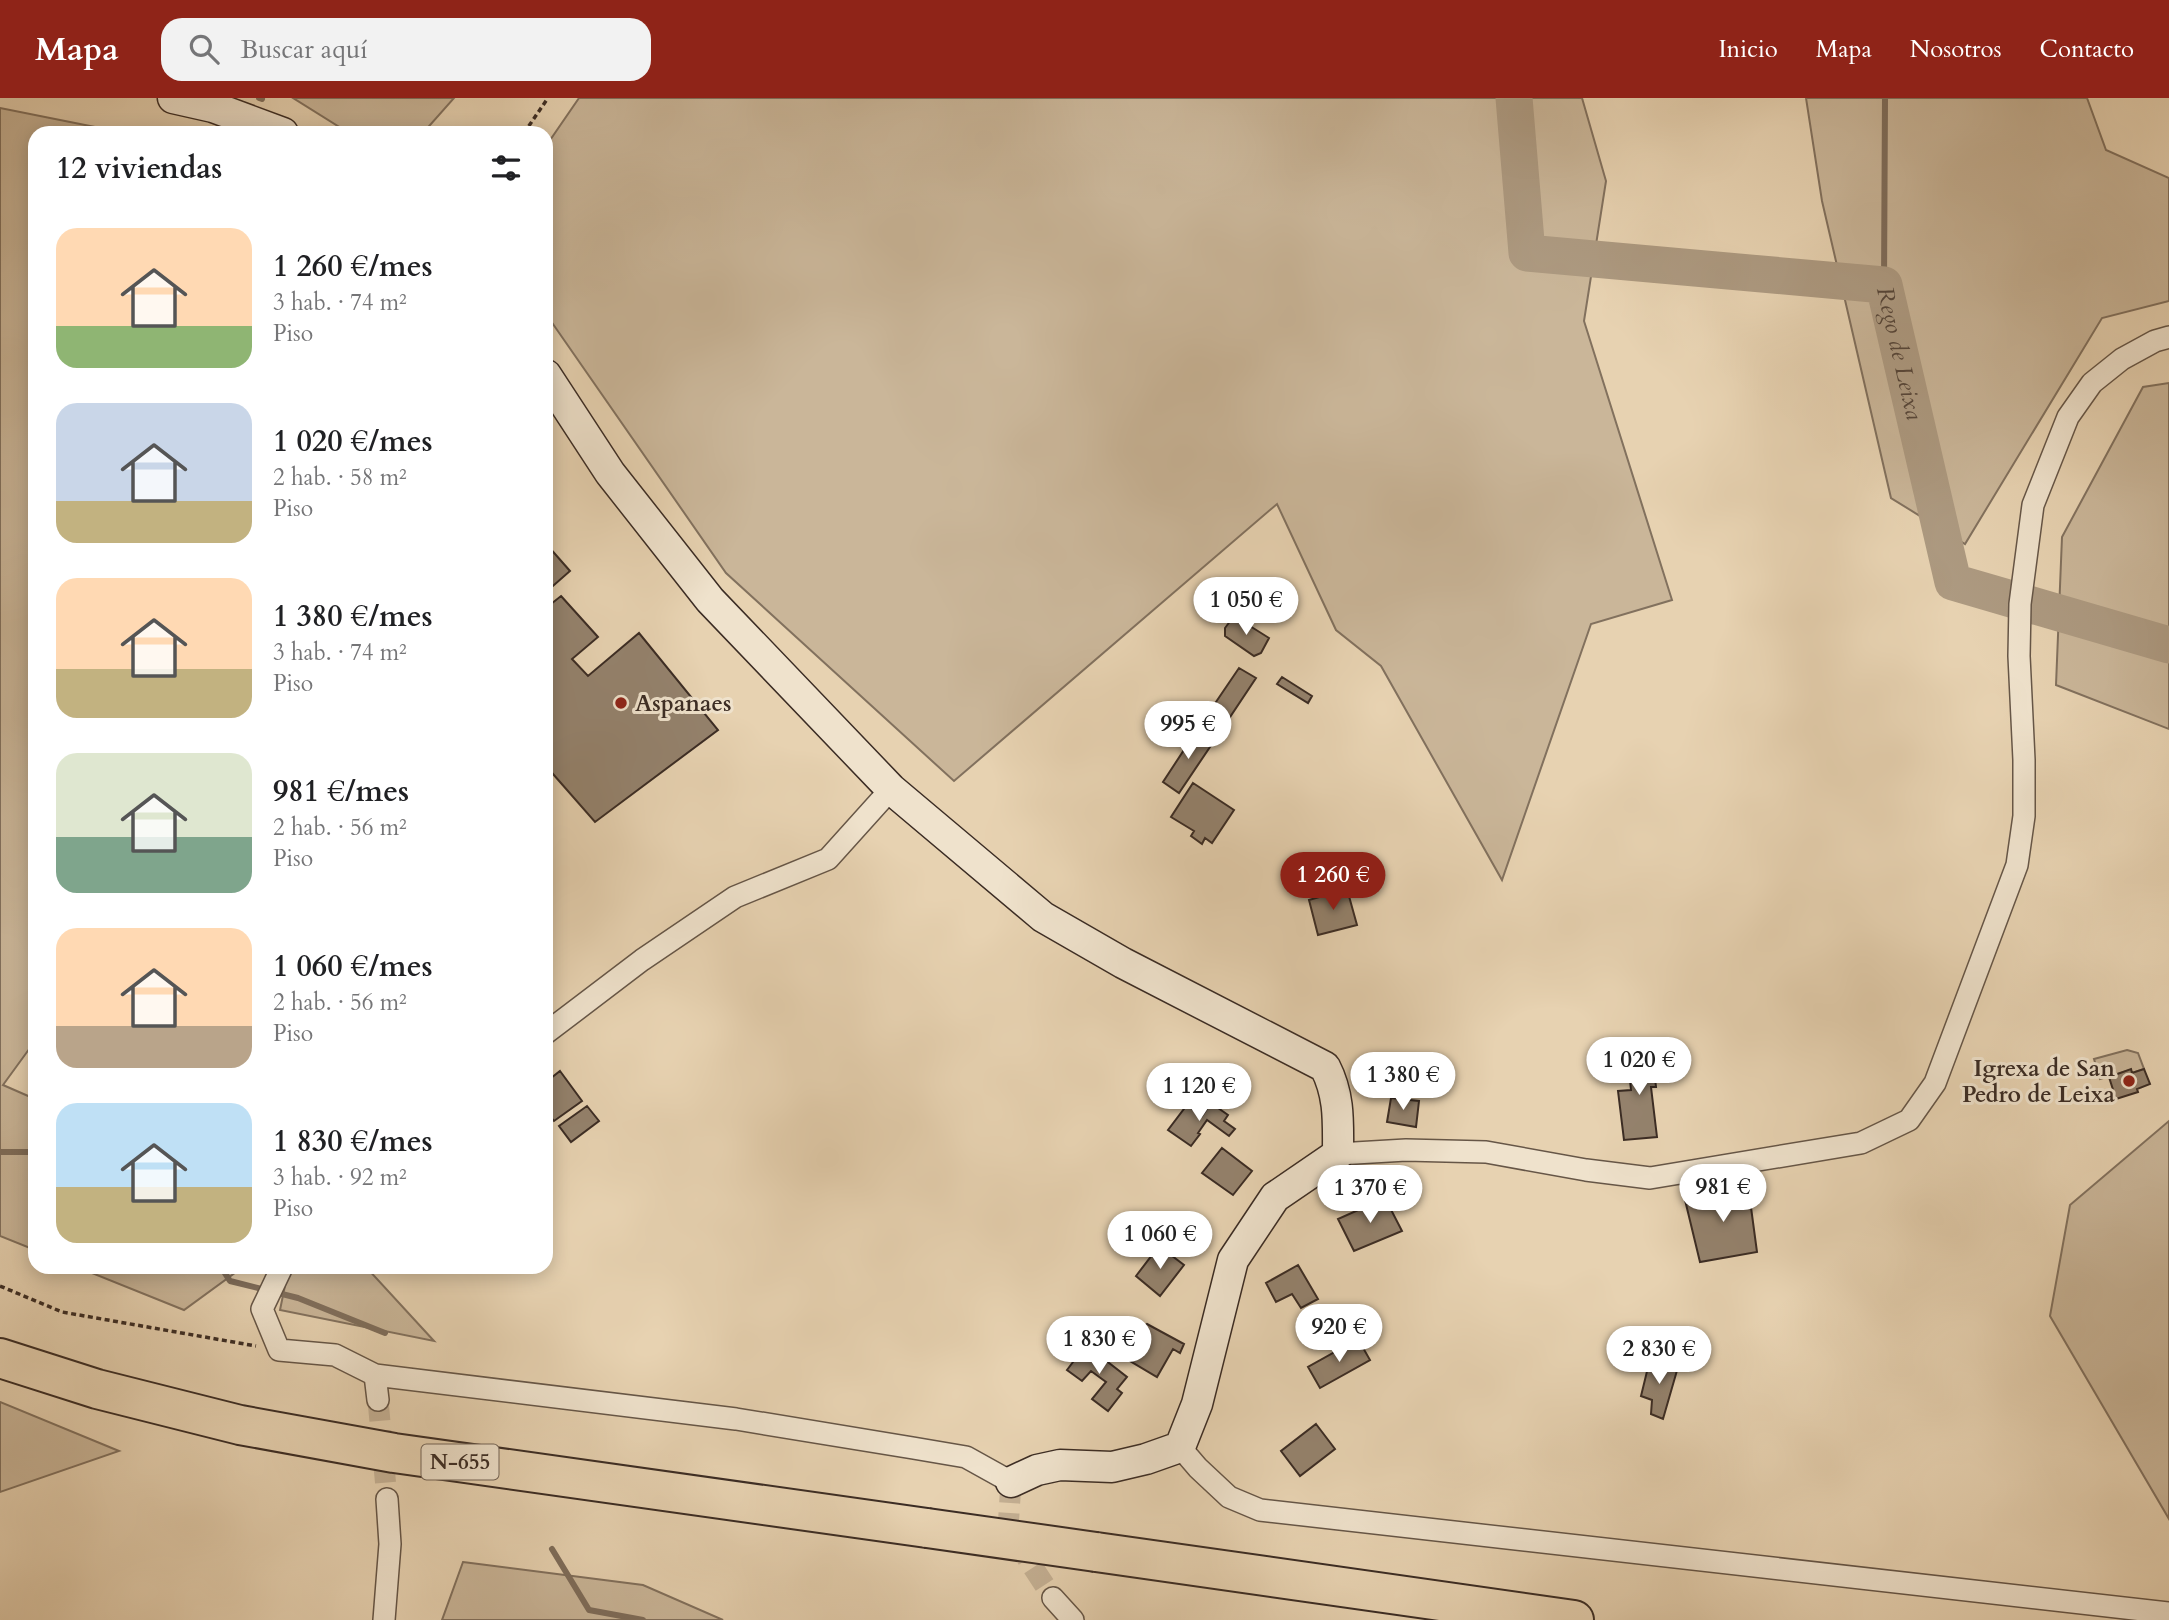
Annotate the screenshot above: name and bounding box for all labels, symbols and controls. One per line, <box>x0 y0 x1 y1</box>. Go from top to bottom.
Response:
search box <box>161 18 651 81</box>
text: Mapa <box>35 27 119 72</box>
icon: search <box>185 30 223 68</box>
text: Buscar aquí <box>241 32 368 67</box>
text: Inicio <box>1718 33 1778 66</box>
text: Mapa <box>1816 33 1872 66</box>
text: Nosotros <box>1910 33 2002 66</box>
text: Contacto <box>2040 33 2134 66</box>
text: 12 viviendas <box>56 148 222 189</box>
icon: filters <box>487 149 525 187</box>
text: 1 260 €/mes <box>273 246 433 287</box>
icon: home <box>112 256 196 340</box>
water label: Rego de Leixa <box>1868 283 1931 423</box>
text: 3 hab. · 74 m² <box>273 287 407 318</box>
text: Piso <box>273 318 313 349</box>
text: 1 020 €/mes <box>273 421 433 462</box>
icon: home <box>112 431 196 515</box>
text: 2 hab. · 58 m² <box>273 462 407 493</box>
text: Piso <box>273 493 313 524</box>
pin: 1 050 € <box>1181 578 1311 637</box>
text: 1 050 € <box>1209 584 1283 615</box>
text: 1 380 €/mes <box>273 596 433 637</box>
icon: home <box>112 606 196 690</box>
text: 3 hab. · 74 m² <box>273 637 407 668</box>
text: Piso <box>273 668 313 699</box>
place label: Aspanaes <box>635 688 731 719</box>
marker: Aspanaes <box>613 695 629 711</box>
pin: 995 € <box>1139 702 1237 761</box>
text: 995 € <box>1160 708 1216 739</box>
text: 981 €/mes <box>273 771 409 812</box>
icon: home <box>112 781 196 865</box>
text: 2 hab. · 56 m² <box>273 812 407 843</box>
text: Piso <box>273 843 313 874</box>
pin: 1 260 € <box>1268 852 1398 912</box>
text: 1 260 € <box>1296 859 1370 890</box>
text: 1 060 €/mes <box>273 946 433 987</box>
icon: home <box>112 956 196 1040</box>
text: 2 hab. · 56 m² <box>273 987 407 1018</box>
text: Piso <box>273 1018 313 1049</box>
pin: 1 020 € <box>1574 1038 1704 1097</box>
text: 1 020 € <box>1602 1044 1676 1075</box>
pin: 1 380 € <box>1338 1052 1468 1112</box>
place label: Igrexa de San Pedro de Leixa <box>1962 1053 2116 1110</box>
text: 1 380 € <box>1366 1059 1440 1090</box>
pin: 1 120 € <box>1134 1063 1264 1123</box>
text: 1 120 € <box>1162 1070 1236 1101</box>
marker: Igrexa de San Pedro de Leixa <box>2121 1073 2137 1089</box>
text: 1 830 €/mes <box>273 1121 433 1162</box>
icon: home <box>112 1131 196 1215</box>
text: 3 hab. · 92 m² <box>273 1162 407 1193</box>
pin: 981 € <box>1674 1164 1772 1224</box>
pin: 1 370 € <box>1305 1166 1435 1225</box>
text: 981 € <box>1695 1171 1751 1202</box>
text: 1 370 € <box>1333 1172 1407 1203</box>
text: Piso <box>273 1193 313 1224</box>
pin: 1 060 € <box>1095 1212 1225 1271</box>
text: 1 060 € <box>1123 1218 1197 1249</box>
pin: 920 € <box>1290 1304 1388 1364</box>
text: 920 € <box>1311 1311 1367 1342</box>
pin: 1 830 € <box>1034 1316 1164 1376</box>
text: 1 830 € <box>1062 1323 1136 1354</box>
pin: 2 830 € <box>1594 1326 1724 1386</box>
text: 2 830 € <box>1622 1333 1696 1364</box>
road number: N-655 <box>421 1444 498 1480</box>

